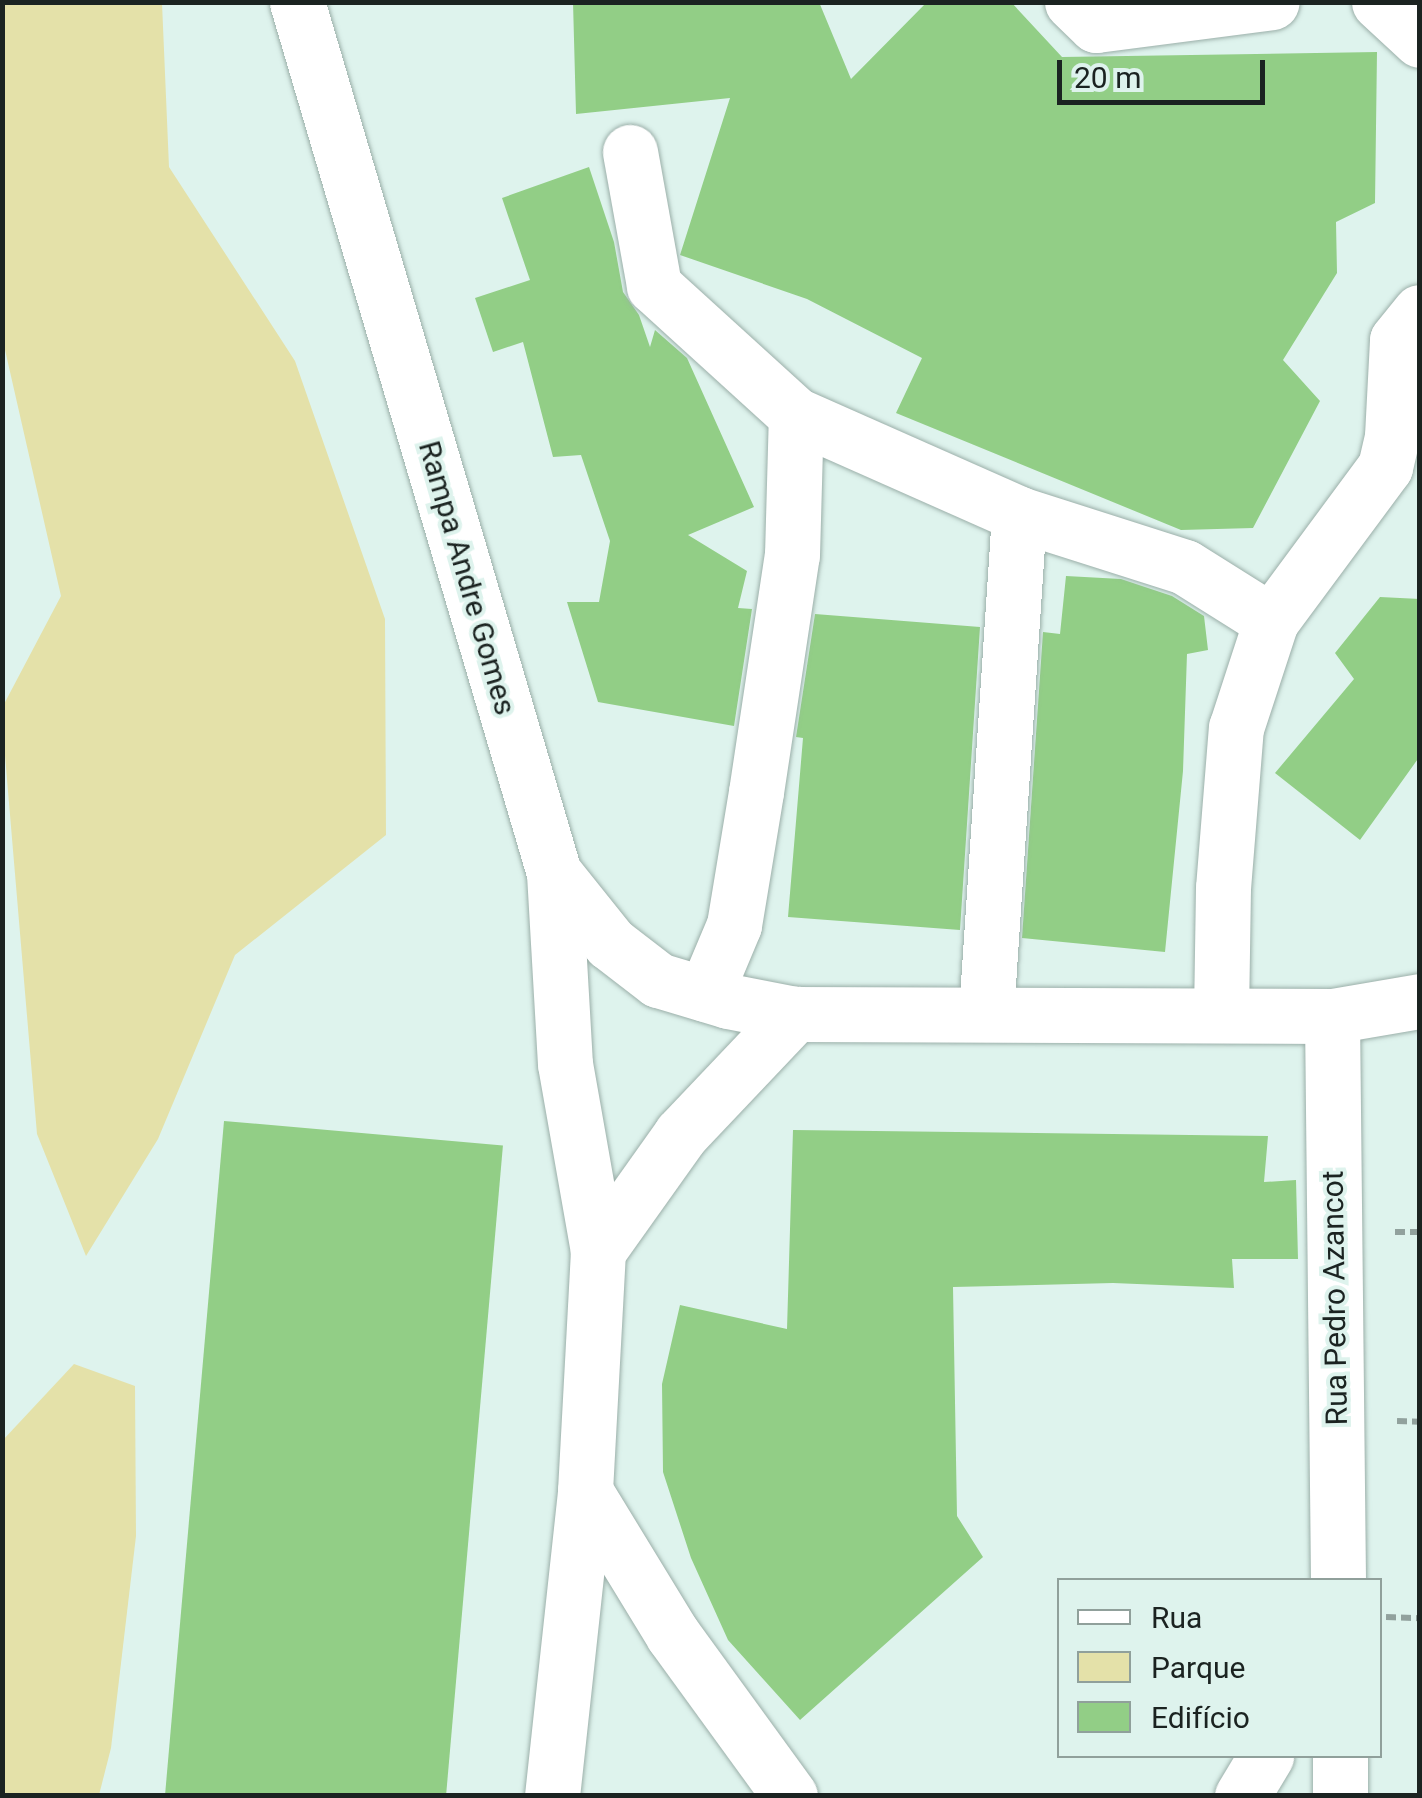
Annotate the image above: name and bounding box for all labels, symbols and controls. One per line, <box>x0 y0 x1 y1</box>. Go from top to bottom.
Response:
scale bar <box>1062 40 1270 102</box>
text: 20 m <box>1074 60 1141 95</box>
street label: Rampa Andre Gomes <box>411 437 523 719</box>
street label: Rua Pedro Azancot <box>1315 1170 1355 1426</box>
legend <box>1057 1578 1382 1758</box>
text: Rua <box>1151 1600 1202 1635</box>
text: Parque <box>1151 1650 1245 1685</box>
text: Edifício <box>1151 1700 1250 1735</box>

